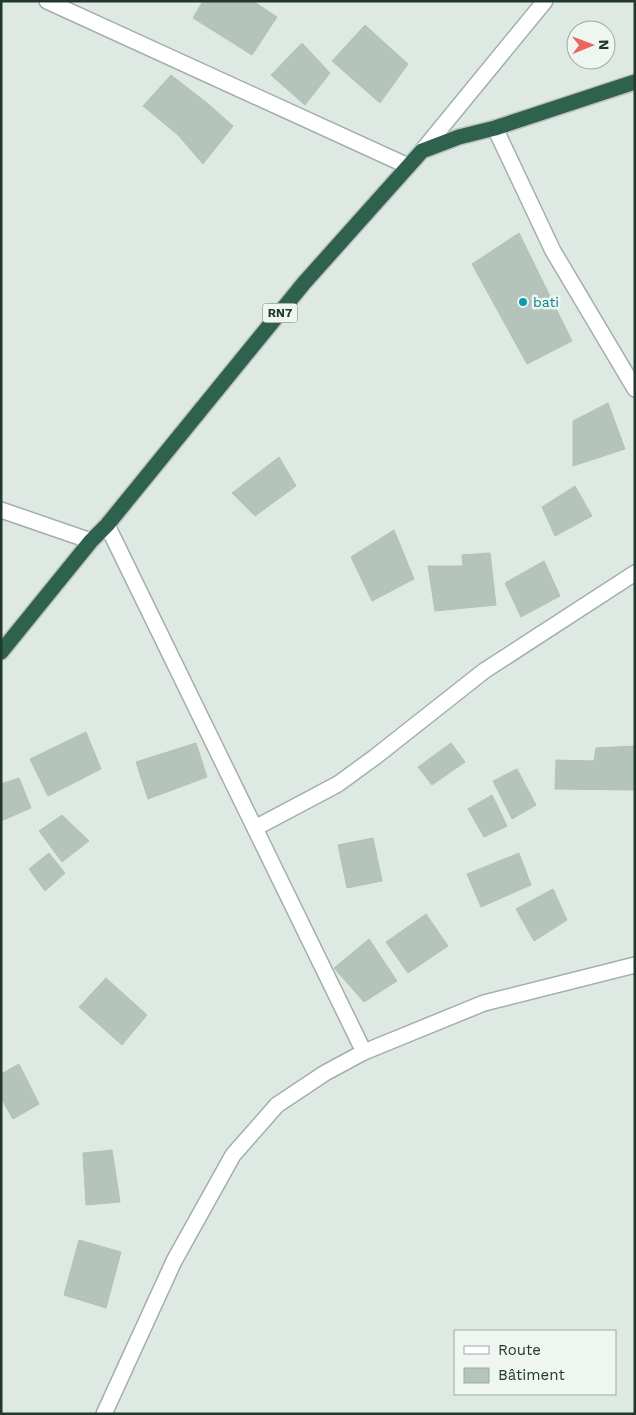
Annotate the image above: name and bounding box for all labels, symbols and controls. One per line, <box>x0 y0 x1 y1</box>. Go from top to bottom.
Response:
north arrow <box>566 20 616 70</box>
text: N <box>596 39 612 50</box>
place label: bati <box>533 294 559 310</box>
marker: bati <box>517 296 529 308</box>
road number: RN7 <box>262 304 298 322</box>
legend <box>454 1330 616 1395</box>
text: Route <box>498 1341 541 1359</box>
text: Bâtiment <box>498 1366 565 1384</box>

